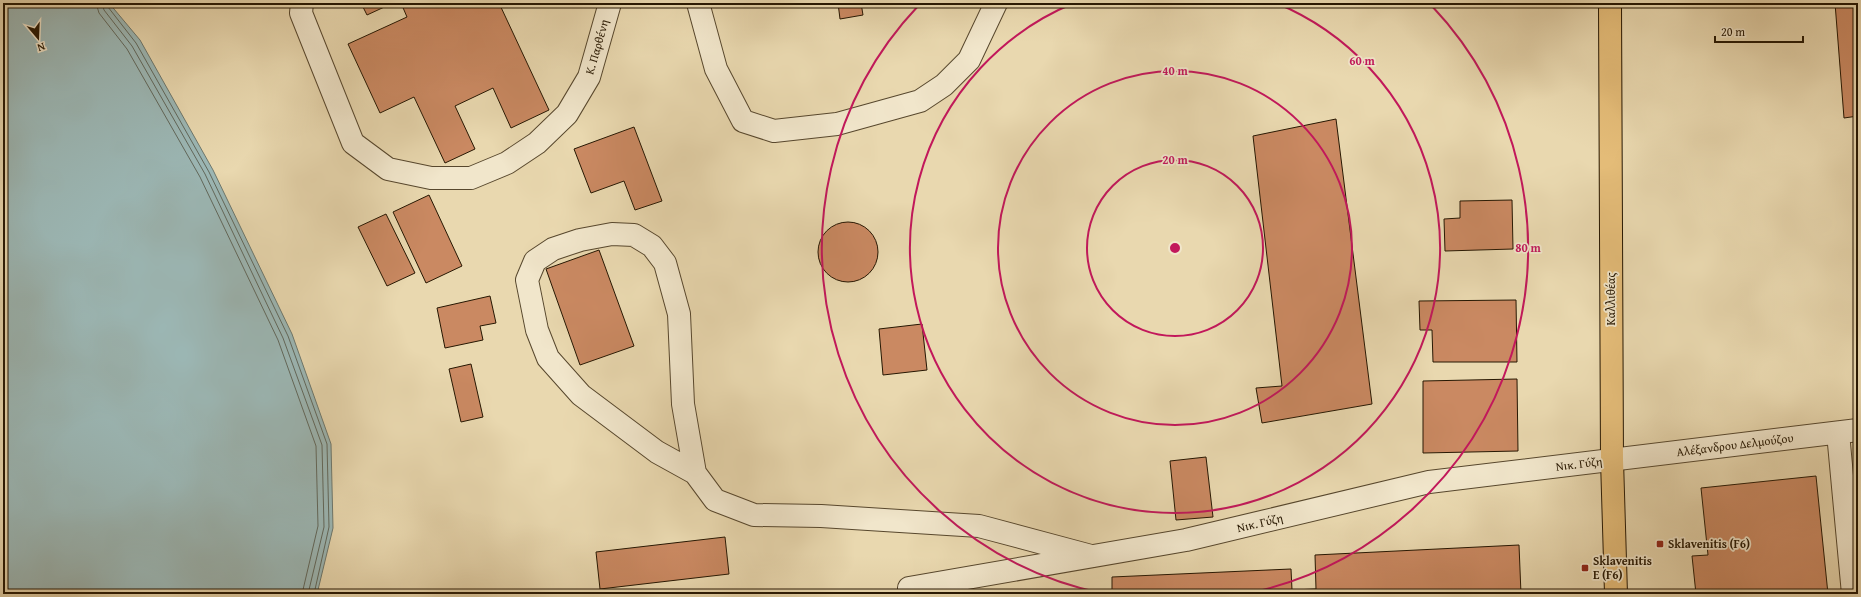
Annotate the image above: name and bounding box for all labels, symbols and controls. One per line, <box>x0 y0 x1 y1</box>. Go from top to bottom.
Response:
street label: Κ. Παρθένη <box>581 17 613 76</box>
north arrow <box>18 18 58 58</box>
scale bar <box>1715 18 1803 44</box>
text: 20 m <box>1721 23 1745 40</box>
text: N <box>35 39 47 56</box>
text: 60 m <box>1349 52 1375 69</box>
text: 40 m <box>1162 62 1188 79</box>
text: 20 m <box>1162 151 1188 168</box>
text: 80 m <box>1515 239 1541 256</box>
centre of rings <box>1168 241 1182 255</box>
street label: Καλλιθέας <box>1602 273 1619 325</box>
street label: Αλέξανδρου Δελμούζου <box>1675 429 1794 460</box>
street label: Νικ. Γύζη <box>1555 452 1603 475</box>
street label: Νικ. Γύζη <box>1235 509 1285 536</box>
place label: Sklavenitis (F6) <box>1668 535 1750 552</box>
marker: Sklavenitis (F6) <box>1655 539 1665 549</box>
place label: Sklavenitis E (F6) <box>1593 552 1652 583</box>
marker: Sklavenitis E (F6) <box>1580 563 1590 573</box>

